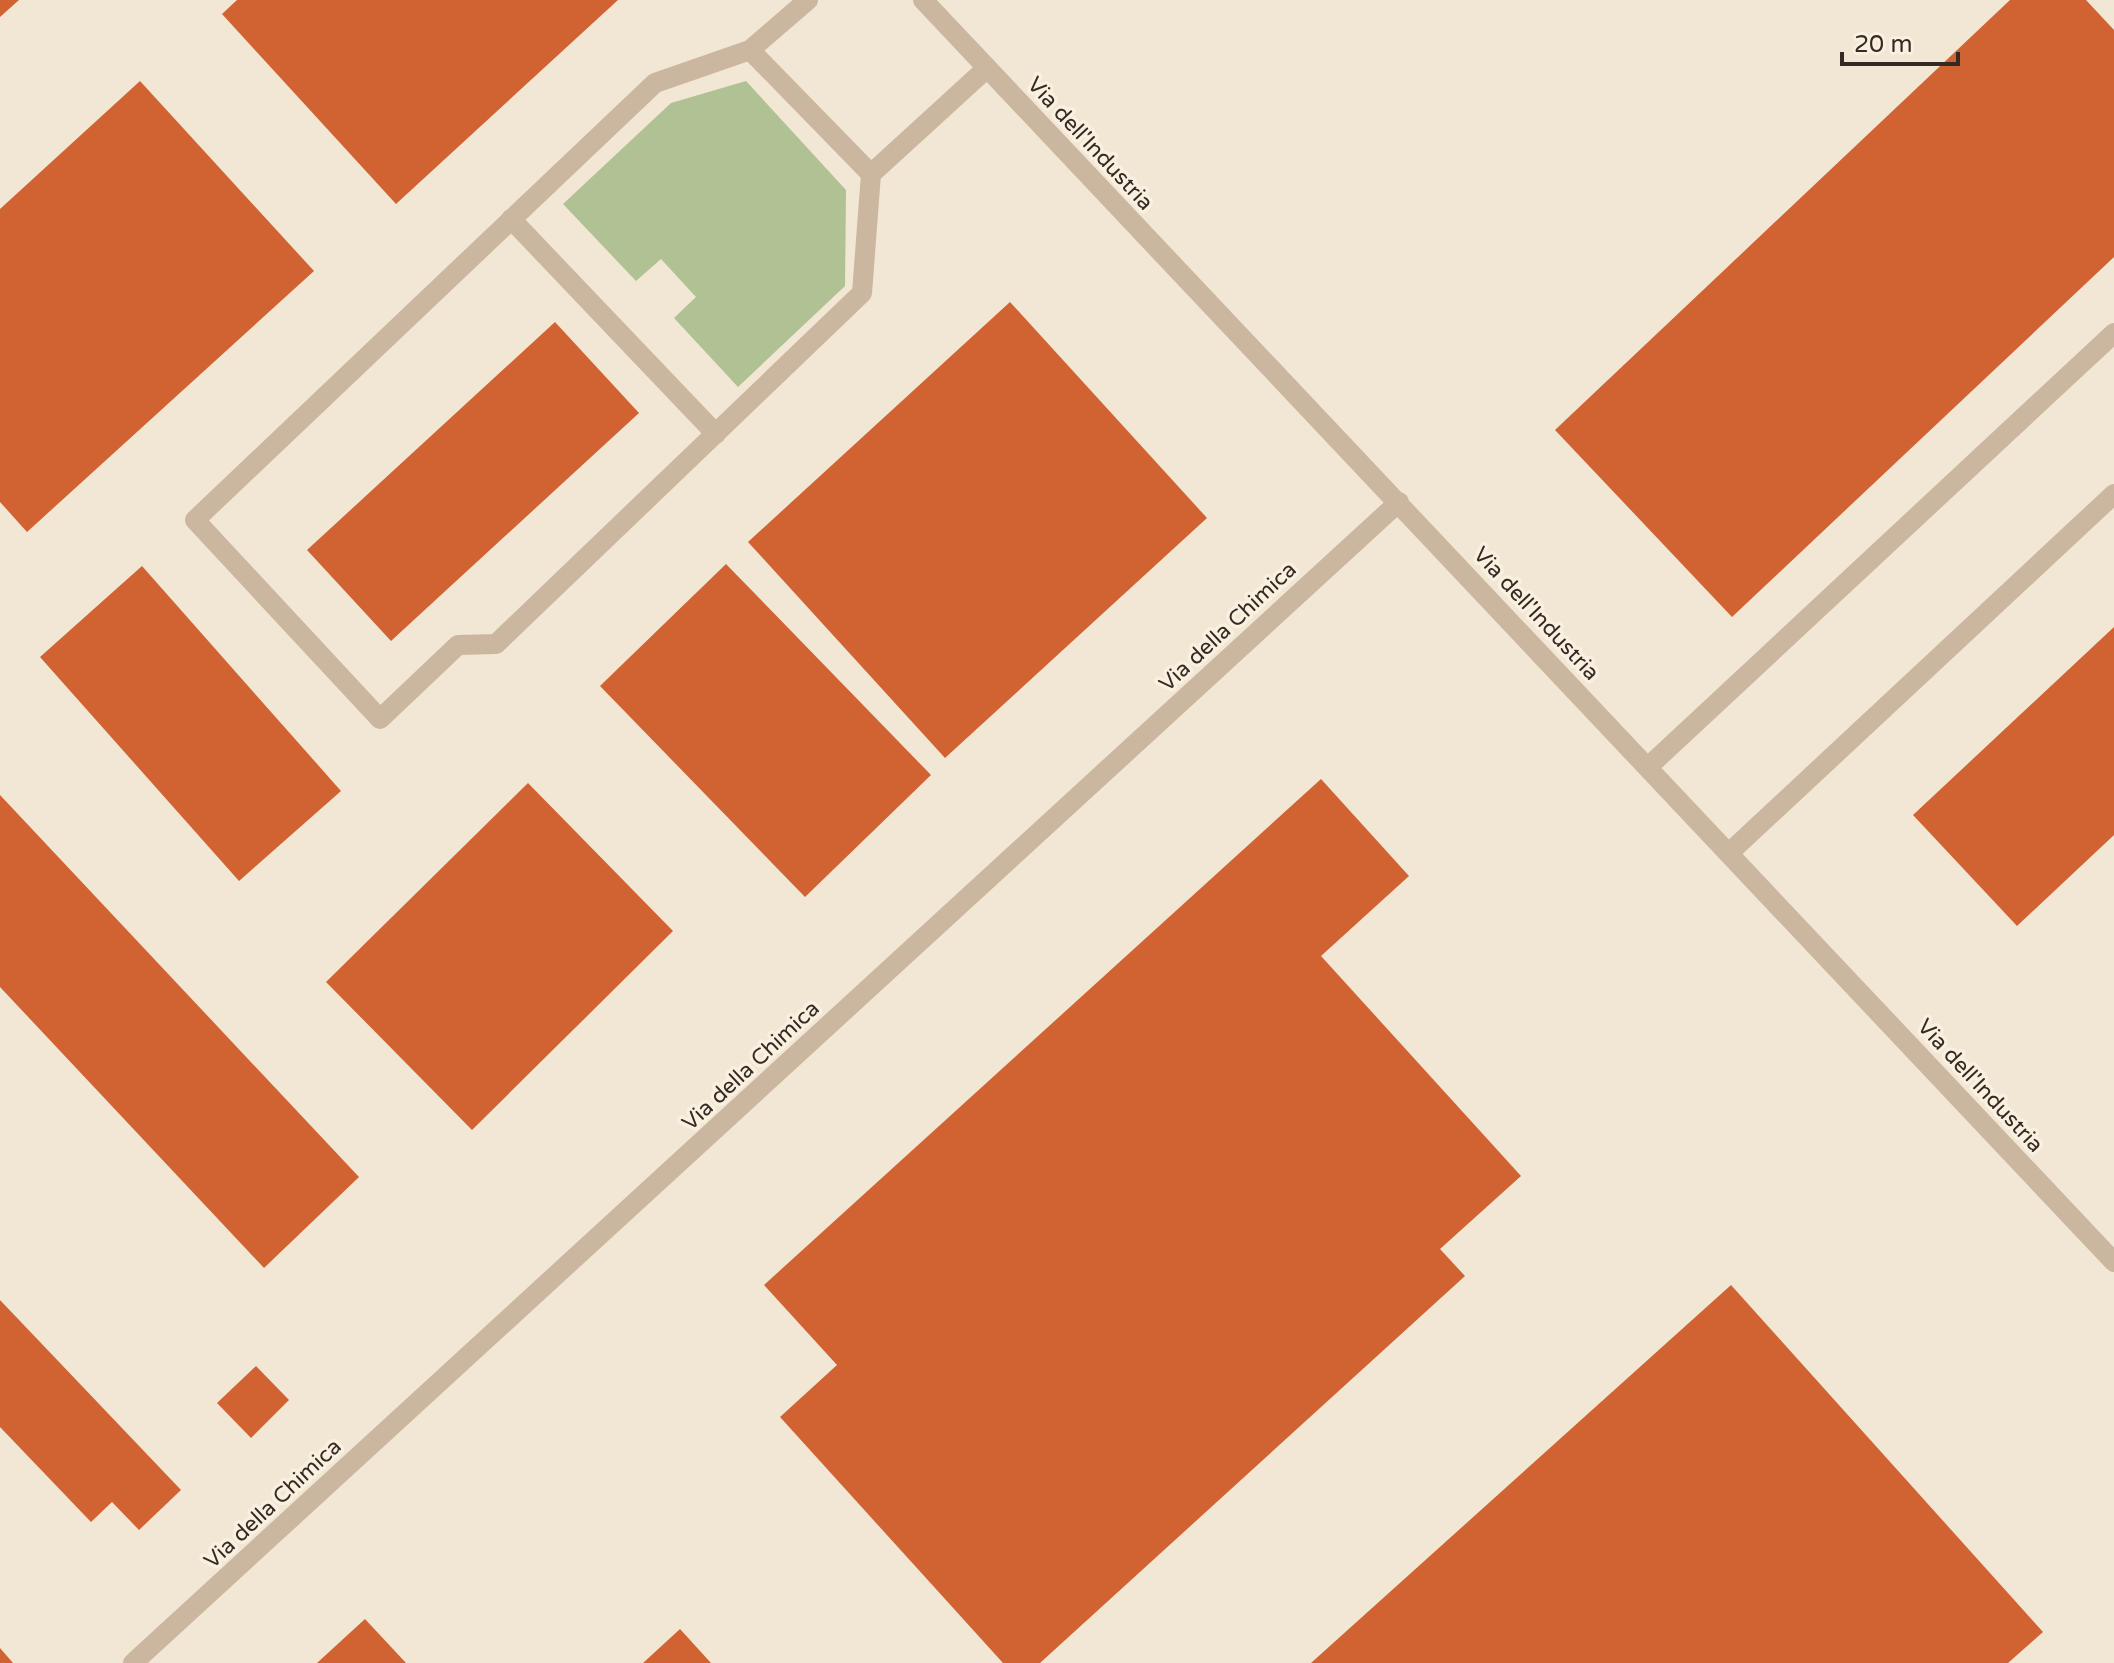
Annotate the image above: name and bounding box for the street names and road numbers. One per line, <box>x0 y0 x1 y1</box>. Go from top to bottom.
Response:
street label: Via dell'Industria <box>1022 72 1159 216</box>
street label: Via dell'Industria <box>1468 542 1605 686</box>
street label: Via della Chimica <box>1154 557 1302 697</box>
street label: Via della Chimica <box>677 996 825 1136</box>
street label: Via dell'Industria <box>1912 1014 2049 1158</box>
street label: Via della Chimica <box>199 1434 347 1574</box>

